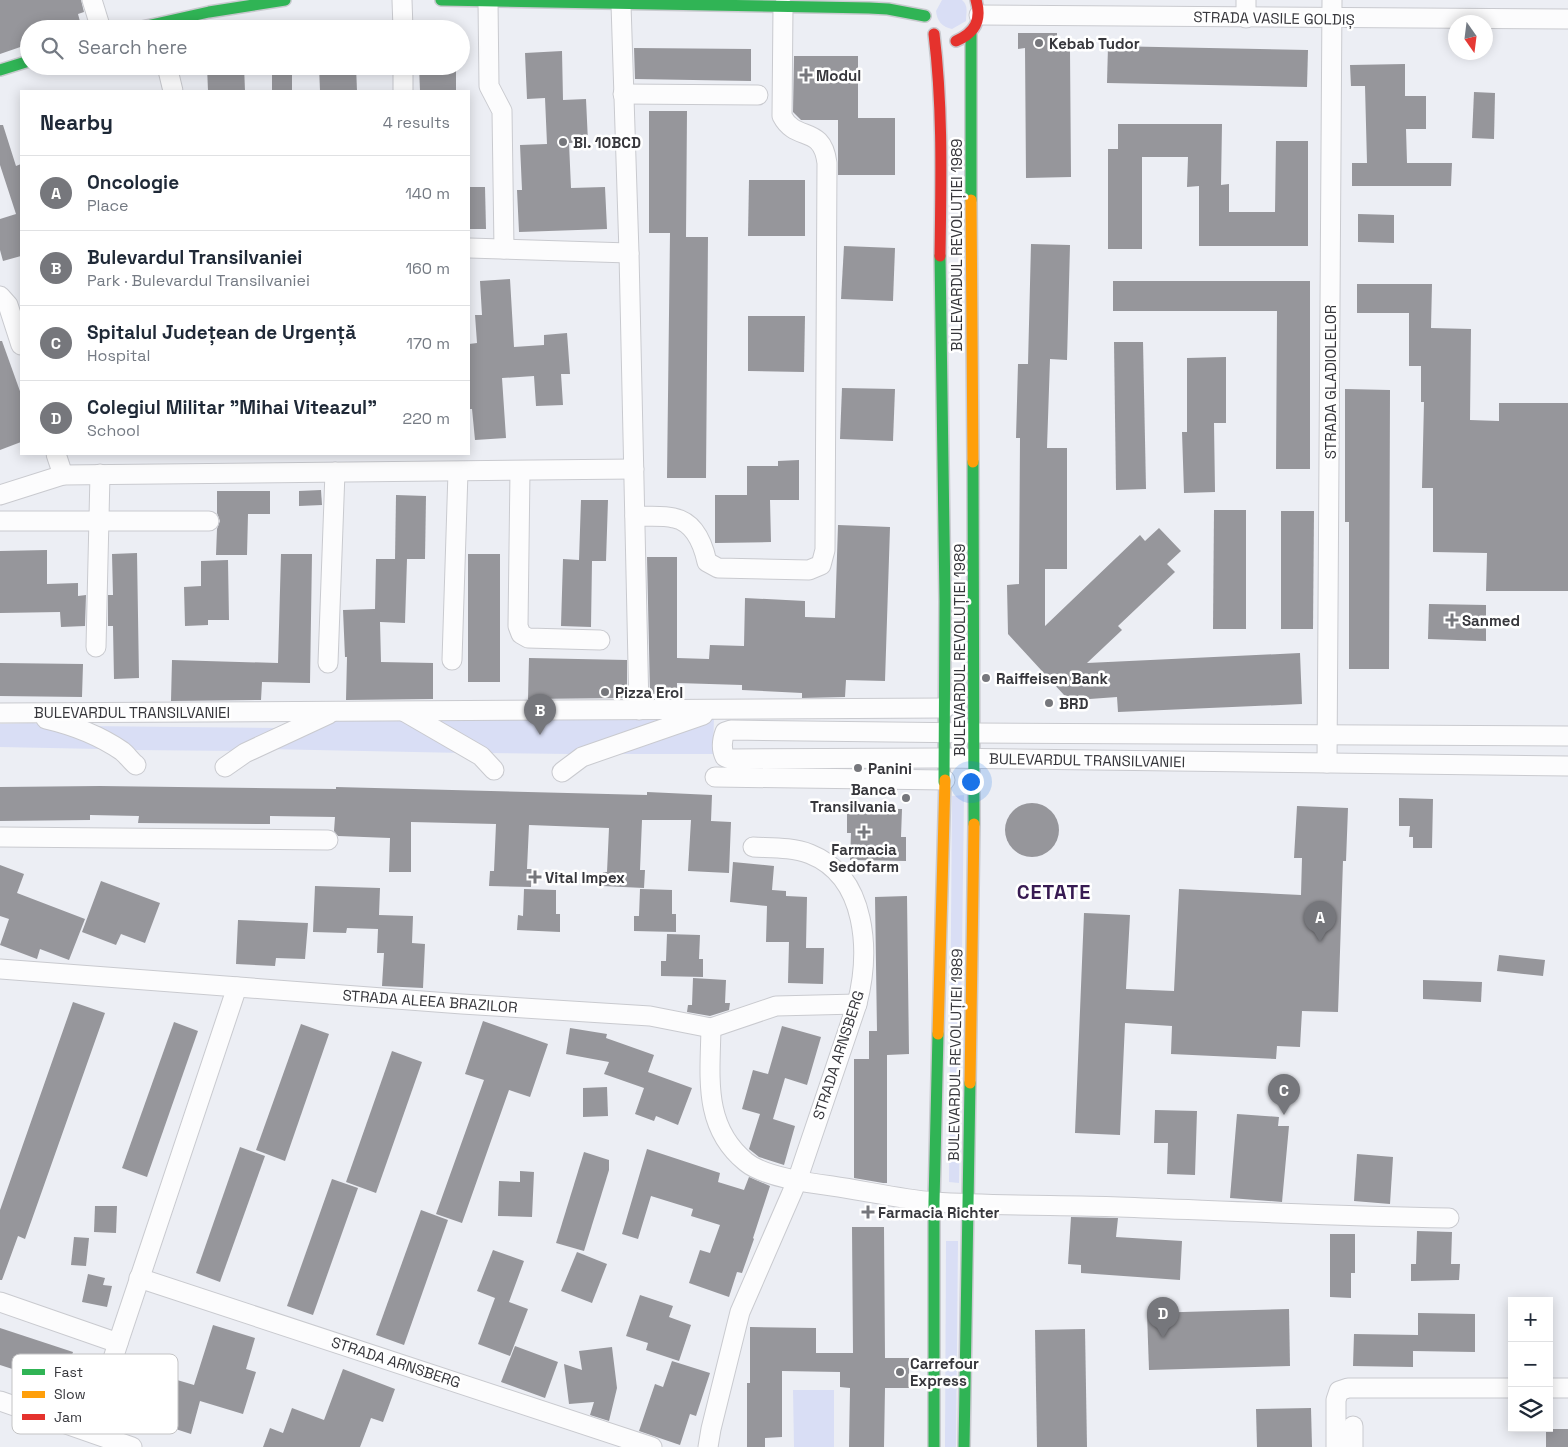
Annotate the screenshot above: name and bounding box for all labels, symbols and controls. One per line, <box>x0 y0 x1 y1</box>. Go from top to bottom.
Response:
street label: STRADA VASILE GOLDIȘ <box>1193 7 1355 29</box>
north arrow <box>1448 15 1493 60</box>
search box <box>20 20 470 75</box>
icon: search <box>38 34 66 62</box>
place label: Kebab Tudor <box>1049 34 1140 53</box>
text: Search here <box>78 35 188 60</box>
marker: Kebab Tudor <box>1033 37 1045 49</box>
place label: Modul <box>816 66 861 85</box>
marker: Modul <box>800 69 812 81</box>
text: Nearby <box>40 109 113 136</box>
text: 4 results <box>383 112 450 133</box>
place label: Bl. 10BCD <box>573 133 641 152</box>
marker: Bl. 10BCD <box>557 136 569 148</box>
street label: BULEVARDUL REVOLUȚIEI 1989 <box>947 139 966 351</box>
text: Oncologie <box>87 170 179 195</box>
text: A <box>51 183 61 204</box>
text: 140 m <box>405 183 450 204</box>
text: Place <box>87 195 129 216</box>
text: Bulevardul Transilvaniei <box>87 245 302 270</box>
text: B <box>51 258 61 279</box>
text: 160 m <box>405 258 450 279</box>
text: Park · Bulevardul Transilvaniei <box>87 270 310 291</box>
street label: STRADA GLADIOLELOR <box>1321 305 1340 459</box>
text: Spitalul Județean de Urgență <box>87 320 356 345</box>
text: C <box>51 333 61 354</box>
text: 170 m <box>406 333 450 354</box>
text: Hospital <box>87 345 150 366</box>
text: Colegiul Militar "Mihai Viteazul" <box>87 395 377 420</box>
text: D <box>51 408 61 429</box>
text: 220 m <box>403 408 450 429</box>
text: School <box>87 420 140 441</box>
street label: BULEVARDUL REVOLUȚIEI 1989 <box>950 544 969 756</box>
place label: Sanmed <box>1462 611 1520 630</box>
marker: Sanmed <box>1446 614 1458 626</box>
place label: Raiffeisen Bank <box>996 669 1108 688</box>
marker: Raiffeisen Bank <box>980 672 992 684</box>
place label: Pizza Erol <box>615 683 683 702</box>
marker: Pizza Erol <box>599 686 611 698</box>
pin: B <box>524 694 556 735</box>
place label: BRD <box>1059 694 1088 713</box>
marker: BRD <box>1043 697 1055 709</box>
street label: BULEVARDUL TRANSILVANIEI <box>34 703 230 722</box>
street label: BULEVARDUL TRANSILVANIEI <box>989 749 1185 771</box>
place label: Panini <box>868 759 912 778</box>
marker: Panini <box>852 762 864 774</box>
your location <box>958 769 984 795</box>
place label: Banca Transilvania <box>810 780 896 816</box>
marker: Banca Transilvania <box>900 792 912 804</box>
marker: Farmacia Sedofarm <box>858 826 870 838</box>
place label: Farmacia Sedofarm <box>829 840 899 876</box>
place label: Vital Impex <box>545 868 625 887</box>
marker: Vital Impex <box>529 871 541 883</box>
district label: CETATE <box>1017 879 1091 905</box>
pin: A <box>1304 901 1336 942</box>
street label: BULEVARDUL REVOLUȚIEI 1989 <box>944 948 966 1162</box>
street label: STRADA ALEEA BRAZILOR <box>342 985 518 1017</box>
street label: STRADA ARNSBERG <box>808 988 868 1122</box>
pin: C <box>1268 1074 1300 1115</box>
place label: Farmacia Richter <box>878 1203 1000 1222</box>
marker: Farmacia Richter <box>862 1206 874 1218</box>
pin: D <box>1147 1297 1179 1338</box>
map controls <box>1508 1297 1553 1432</box>
button: + <box>1508 1297 1553 1342</box>
street label: STRADA ARNSBERG <box>329 1332 463 1392</box>
button: − <box>1508 1342 1553 1387</box>
legend <box>12 1354 178 1434</box>
place label: Carrefour Express <box>910 1354 979 1390</box>
text: Fast <box>54 1363 83 1381</box>
marker: Carrefour Express <box>894 1366 906 1378</box>
text: Slow <box>54 1385 86 1403</box>
button: layers <box>1508 1387 1553 1432</box>
text: Jam <box>54 1408 82 1426</box>

